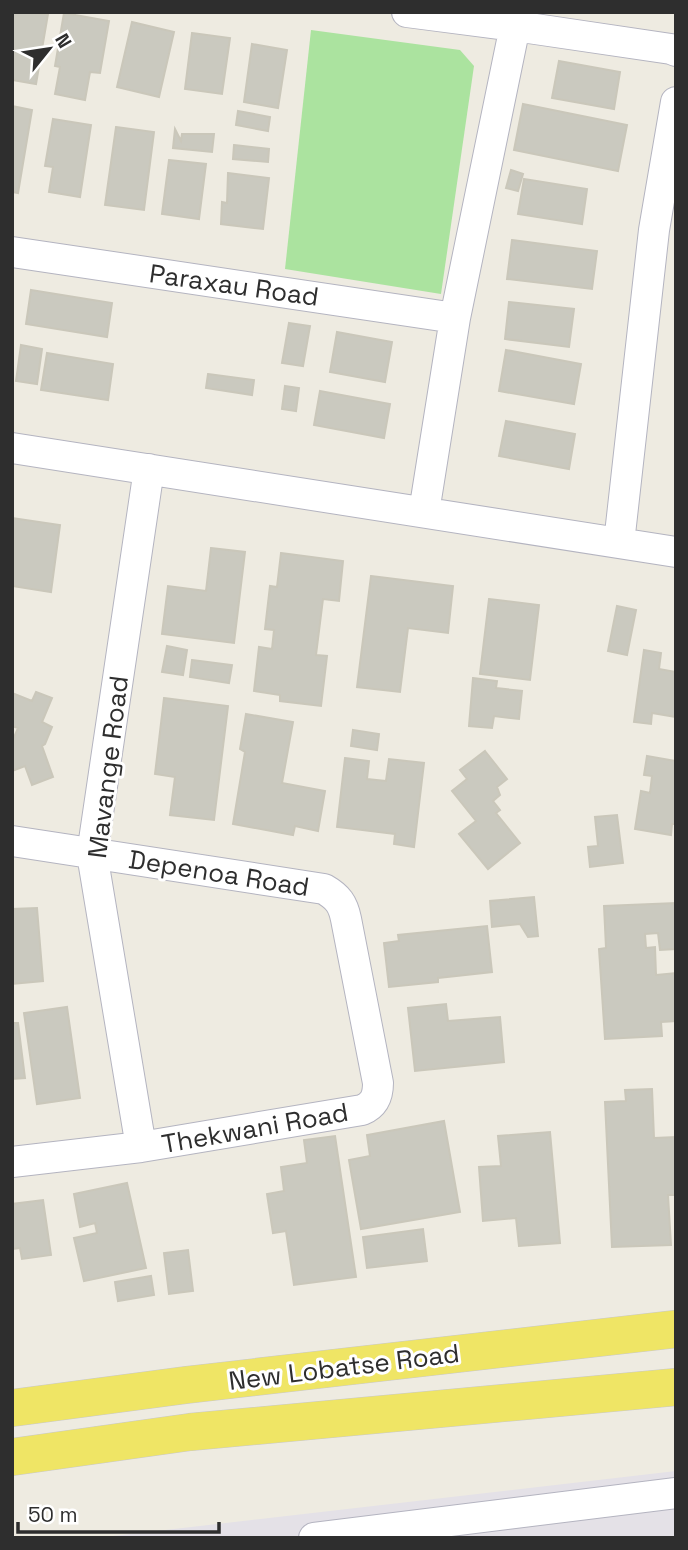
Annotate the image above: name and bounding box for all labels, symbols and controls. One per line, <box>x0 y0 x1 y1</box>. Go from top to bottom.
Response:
north arrow <box>14 14 84 84</box>
text: N <box>49 29 77 53</box>
street label: Paraxau Road <box>147 256 321 314</box>
street label: Mavange Road <box>80 674 136 860</box>
street label: Depenoa Road <box>126 842 312 904</box>
street label: Thekwani Road <box>159 1095 351 1161</box>
street label: New Lobatse Road <box>227 1336 461 1398</box>
scale bar <box>18 1490 219 1534</box>
text: 50 m <box>28 1501 78 1528</box>

